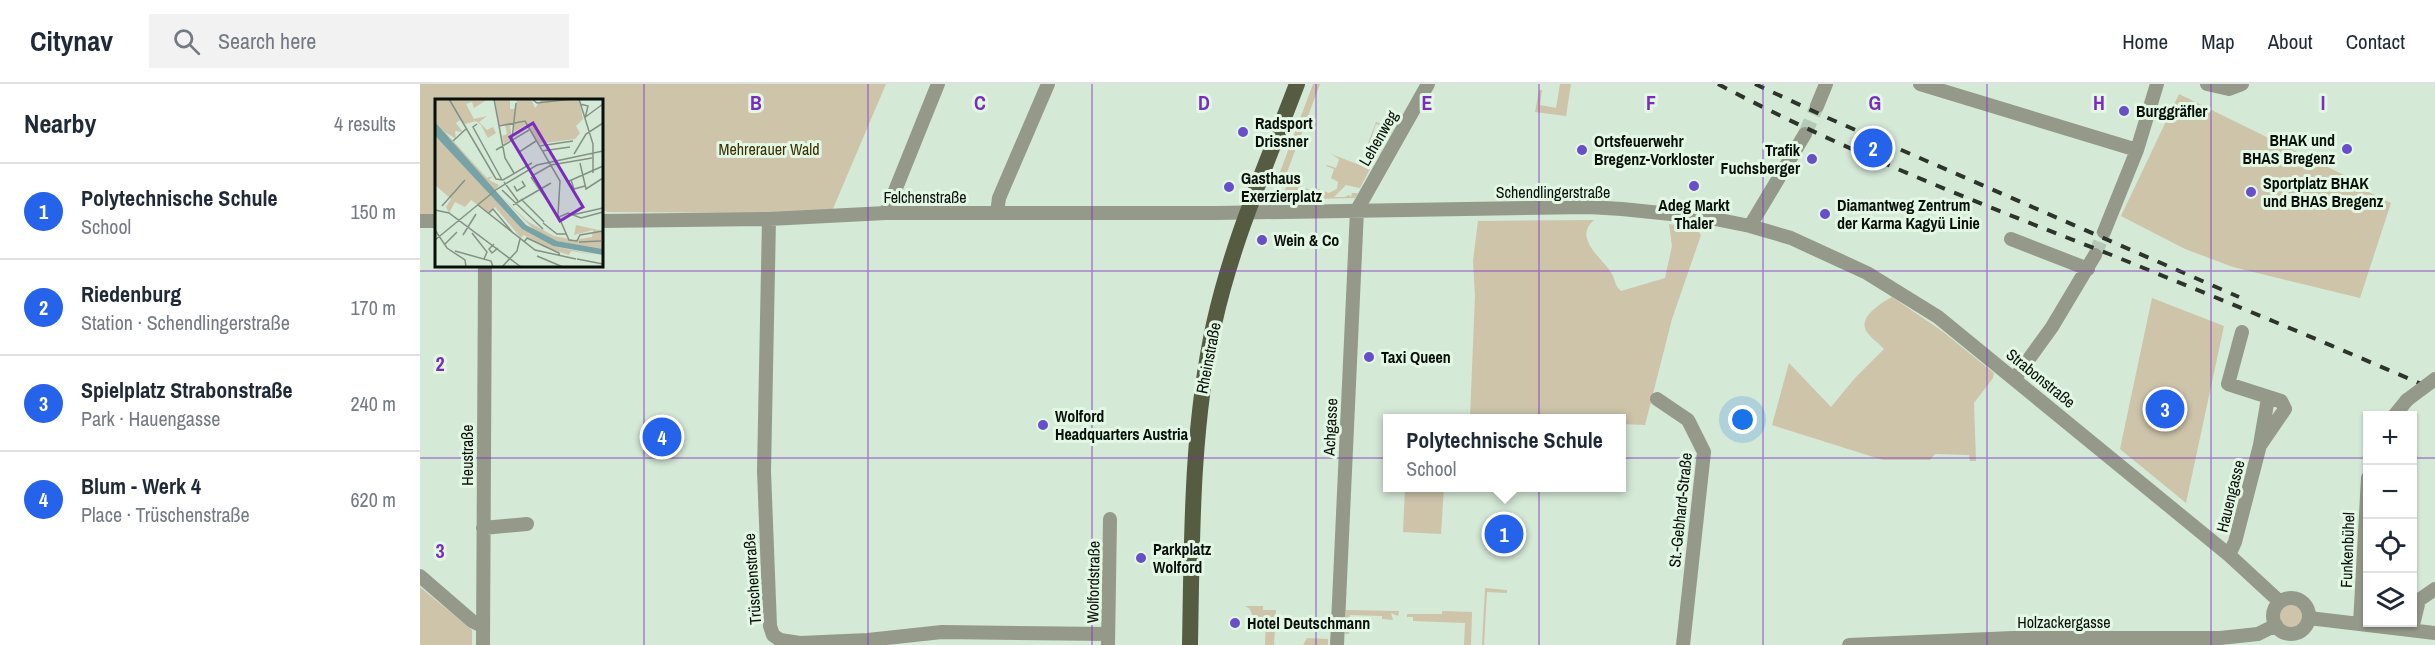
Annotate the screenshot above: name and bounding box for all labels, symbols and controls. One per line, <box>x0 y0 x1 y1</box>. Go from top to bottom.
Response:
search box <box>149 14 569 68</box>
text: Citynav <box>30 22 113 60</box>
icon: search <box>170 25 203 58</box>
text: Search here <box>218 26 316 56</box>
text: Home <box>2122 27 2168 56</box>
text: Map <box>2201 27 2235 56</box>
text: About <box>2268 27 2313 56</box>
text: Contact <box>2346 27 2405 56</box>
text: B <box>750 89 762 116</box>
text: C <box>974 89 986 116</box>
text: D <box>1198 89 1210 116</box>
text: E <box>1422 89 1433 116</box>
text: F <box>1646 89 1656 116</box>
text: G <box>1869 89 1881 116</box>
text: H <box>2093 89 2105 116</box>
text: I <box>2321 89 2325 116</box>
inset map <box>435 99 603 267</box>
place label: Burggräfler <box>2136 100 2208 122</box>
marker: Burggräfler <box>2117 104 2131 118</box>
text: Nearby <box>24 106 96 141</box>
street label: Lehenweg <box>1353 106 1403 170</box>
text: 4 results <box>334 110 396 137</box>
place label: Radsport Drissner <box>1255 112 1313 152</box>
marker: Radsport Drissner <box>1236 125 1250 139</box>
pin: 2 <box>1854 126 1892 170</box>
place label: BHAK und BHAS Bregenz <box>2242 129 2335 169</box>
place label: Ortsfeuerwehr Bregenz-Vorkloster <box>1594 130 1715 170</box>
park label: Mehrerauer Wald <box>719 138 819 160</box>
place label: Trafik Fuchsberger <box>1721 139 1801 179</box>
marker: BHAK und BHAS Bregenz <box>2340 142 2354 156</box>
marker: Ortsfeuerwehr Bregenz-Vorkloster <box>1575 143 1589 157</box>
marker: Trafik Fuchsberger <box>1805 152 1819 166</box>
place label: Gasthaus Exerzierplatz <box>1241 167 1322 207</box>
place label: Sportplatz BHAK und BHAS Bregenz <box>2263 172 2384 212</box>
marker: Adeg Markt Thaler <box>1687 179 1701 193</box>
marker: Gasthaus Exerzierplatz <box>1222 180 1236 194</box>
street label: Schendlingerstraße <box>1496 181 1610 203</box>
text: Polytechnische Schule <box>81 183 278 213</box>
marker: Sportplatz BHAK und BHAS Bregenz <box>2244 185 2258 199</box>
street label: Felchenstraße <box>883 186 967 208</box>
place label: Adeg Markt Thaler <box>1658 194 1730 234</box>
place label: Diamantweg Zentrum der Karma Kagyü Linie <box>1837 194 1980 234</box>
text: 1 <box>39 198 48 225</box>
text: 150 m <box>350 198 396 225</box>
marker: Diamantweg Zentrum der Karma Kagyü Linie <box>1818 207 1832 221</box>
text: School <box>81 213 131 240</box>
place label: Wein & Co <box>1274 229 1339 251</box>
marker: Wein & Co <box>1255 233 1269 247</box>
text: Riedenburg <box>81 279 181 309</box>
text: 2 <box>39 294 48 321</box>
text: 170 m <box>350 294 396 321</box>
text: Station · Schendlingerstraße <box>81 309 290 336</box>
street label: Rheinstraße <box>1190 320 1226 396</box>
street label: Strabonstraße <box>2002 343 2080 413</box>
place label: Taxi Queen <box>1381 346 1451 368</box>
text: 2 <box>435 350 445 377</box>
marker: Taxi Queen <box>1362 350 1376 364</box>
text: Spielplatz Strabonstraße <box>81 375 293 405</box>
pin: 3 <box>2146 386 2184 432</box>
text: 3 <box>39 390 48 417</box>
text: 240 m <box>350 390 396 417</box>
street label: Achgasse <box>1317 398 1342 457</box>
text: Park · Hauengasse <box>81 405 220 432</box>
place label: Wolford Headquarters Austria <box>1055 405 1189 445</box>
your location <box>1728 405 1757 434</box>
map controls <box>2363 411 2417 627</box>
button: + <box>2363 411 2417 465</box>
pin: 4 <box>642 414 682 460</box>
popup <box>1383 414 1626 492</box>
marker: Wolford Headquarters Austria <box>1036 418 1050 432</box>
street label: Heustraße <box>456 424 478 486</box>
text: Polytechnische Schule <box>1406 425 1603 455</box>
street label: St.-Gebhard-Straße <box>1663 452 1697 568</box>
text: School <box>1406 455 1456 482</box>
street label: Hauengasse <box>2210 458 2250 534</box>
button: − <box>2363 465 2417 519</box>
text: Blum - Werk 4 <box>81 471 201 501</box>
text: 4 <box>39 486 48 513</box>
text: 620 m <box>350 486 396 513</box>
text: Place · Trüschenstraße <box>81 501 250 528</box>
pin: 1 <box>1484 512 1524 556</box>
street label: Funkenbühel <box>2335 512 2359 588</box>
button: locate <box>2363 519 2417 573</box>
street label: Trüschenstraße <box>738 533 766 625</box>
text: 3 <box>435 537 445 564</box>
place label: Parkplatz Wolford <box>1153 538 1212 578</box>
street label: Wolfordstraße <box>1081 541 1105 623</box>
marker: Parkplatz Wolford <box>1134 551 1148 565</box>
button: layers <box>2363 573 2417 627</box>
street label: Holzackergasse <box>2017 611 2111 633</box>
place label: Hotel Deutschmann <box>1247 612 1370 634</box>
marker: Hotel Deutschmann <box>1228 616 1242 630</box>

